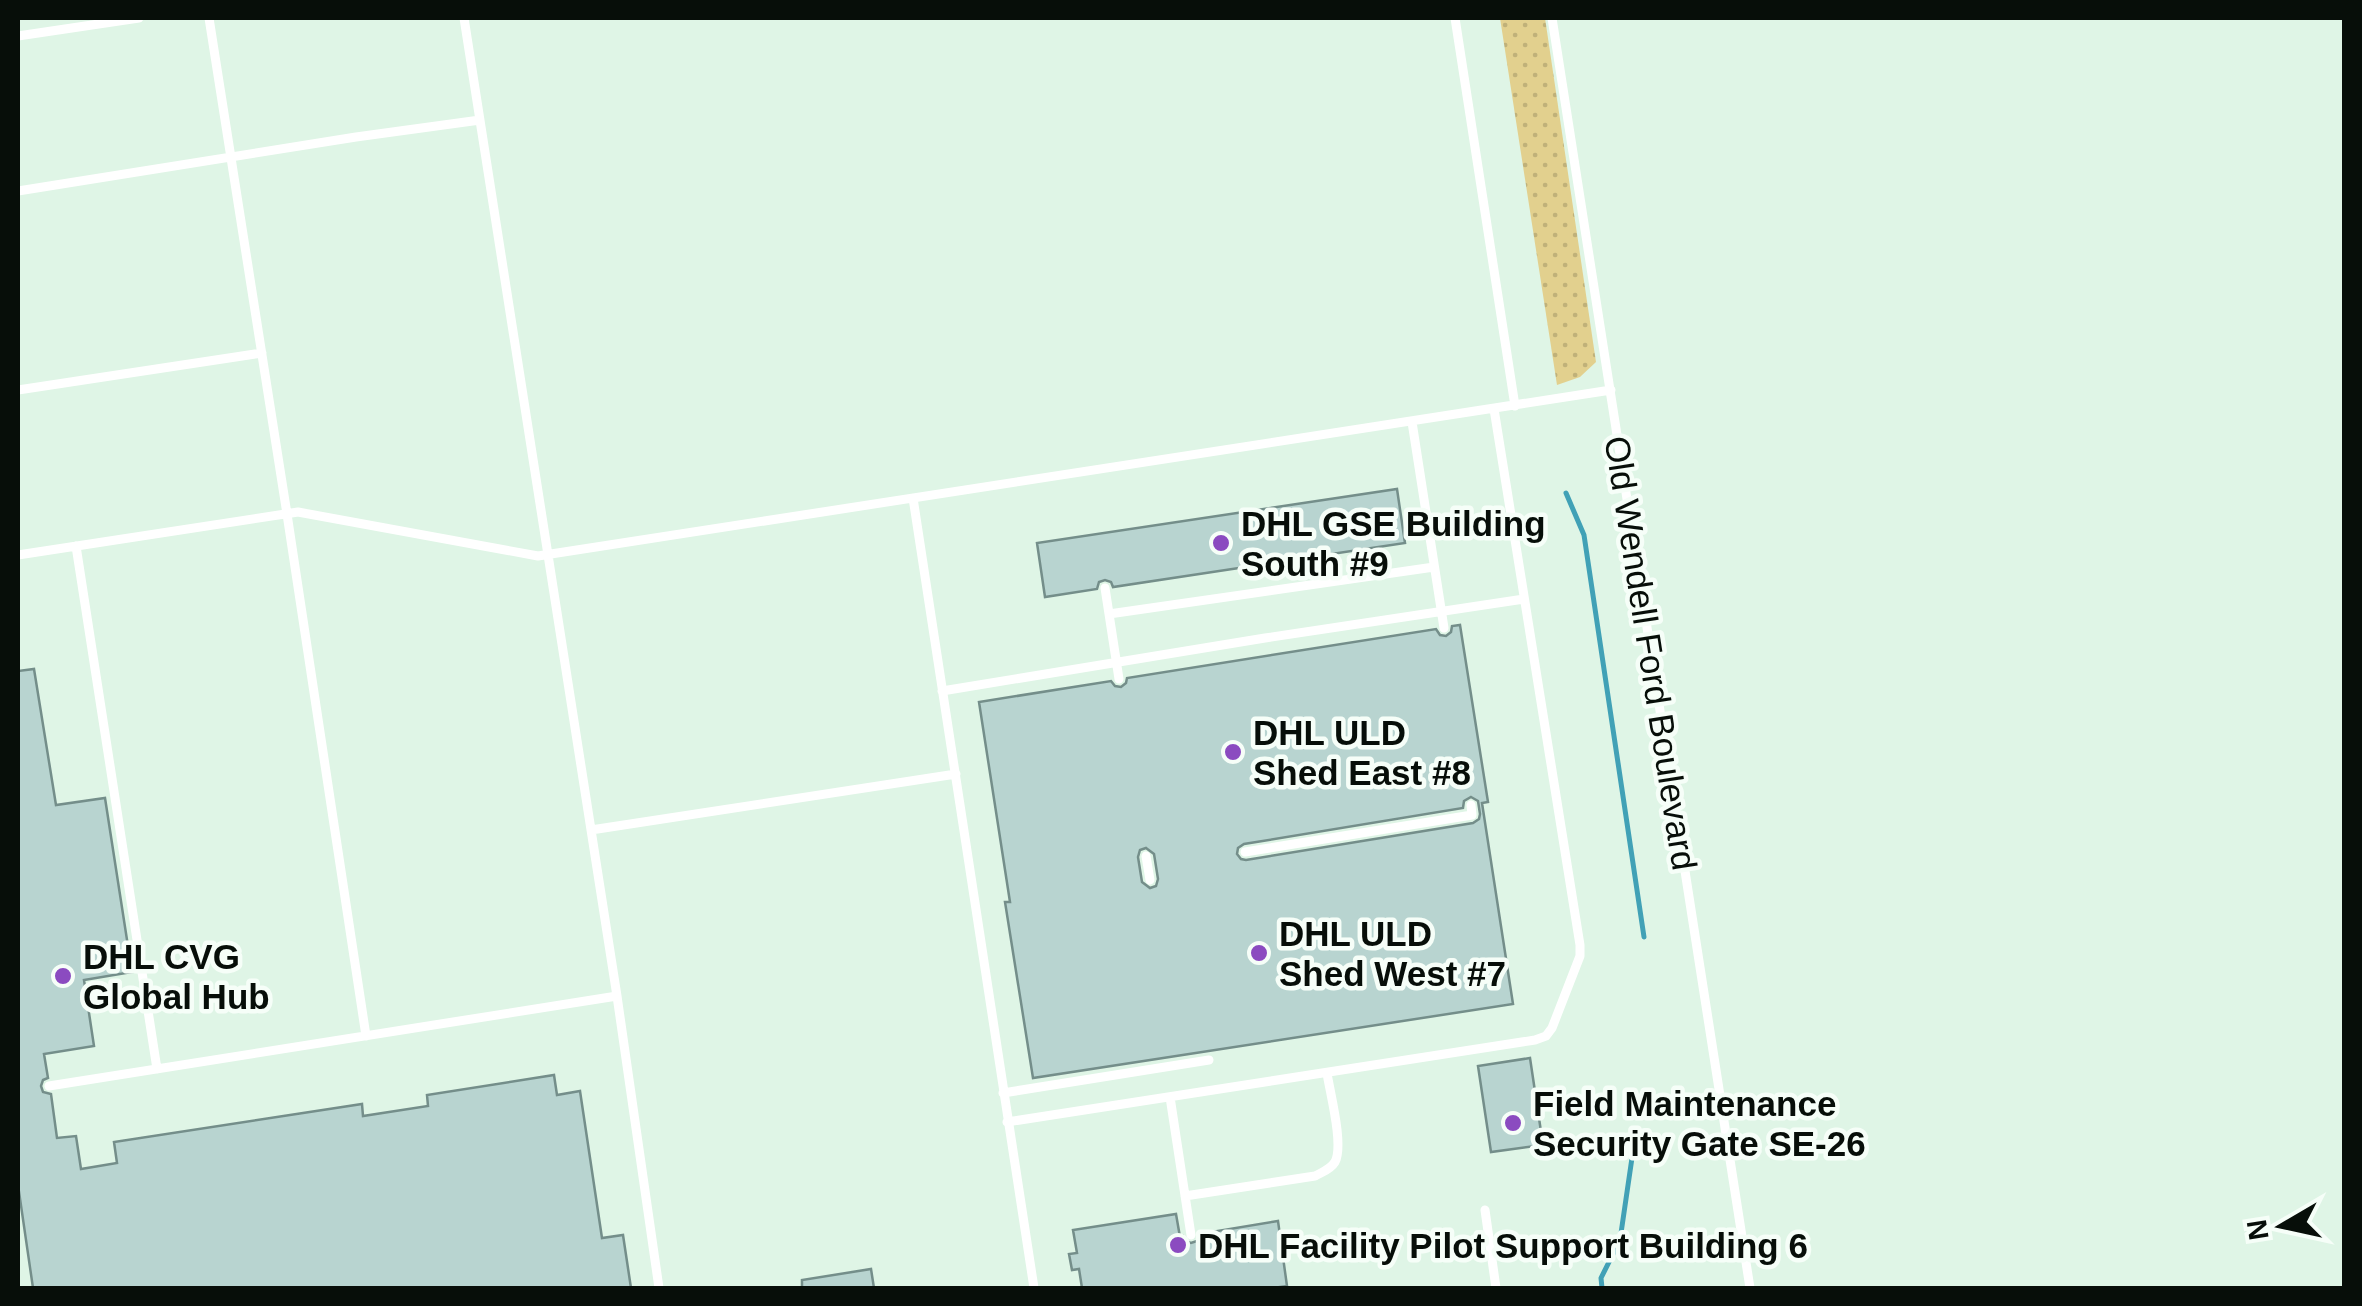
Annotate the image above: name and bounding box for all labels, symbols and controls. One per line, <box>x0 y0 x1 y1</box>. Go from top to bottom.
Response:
street label: Old Wendell Ford Boulevard <box>1597 433 1705 873</box>
place label: DHL GSE Building South #9 <box>1241 504 1546 583</box>
marker: DHL GSE Building South #9 <box>1210 532 1232 554</box>
place label: DHL ULD Shed East #8 <box>1253 713 1471 792</box>
marker: DHL ULD Shed East #8 <box>1222 741 1244 763</box>
place label: DHL ULD Shed West #7 <box>1279 914 1506 993</box>
place label: DHL CVG Global Hub <box>83 937 270 1016</box>
marker: DHL ULD Shed West #7 <box>1248 942 1270 964</box>
marker: DHL CVG Global Hub <box>52 965 74 987</box>
place label: Field Maintenance Security Gate SE-26 <box>1533 1084 1866 1163</box>
marker: Field Maintenance Security Gate SE-26 <box>1502 1112 1524 1134</box>
north arrow <box>2232 1176 2332 1276</box>
text: N <box>2241 1217 2275 1242</box>
place label: DHL Facility Pilot Support Building 6 <box>1198 1226 1808 1265</box>
marker: DHL Facility Pilot Support Building 6 <box>1167 1234 1189 1256</box>

